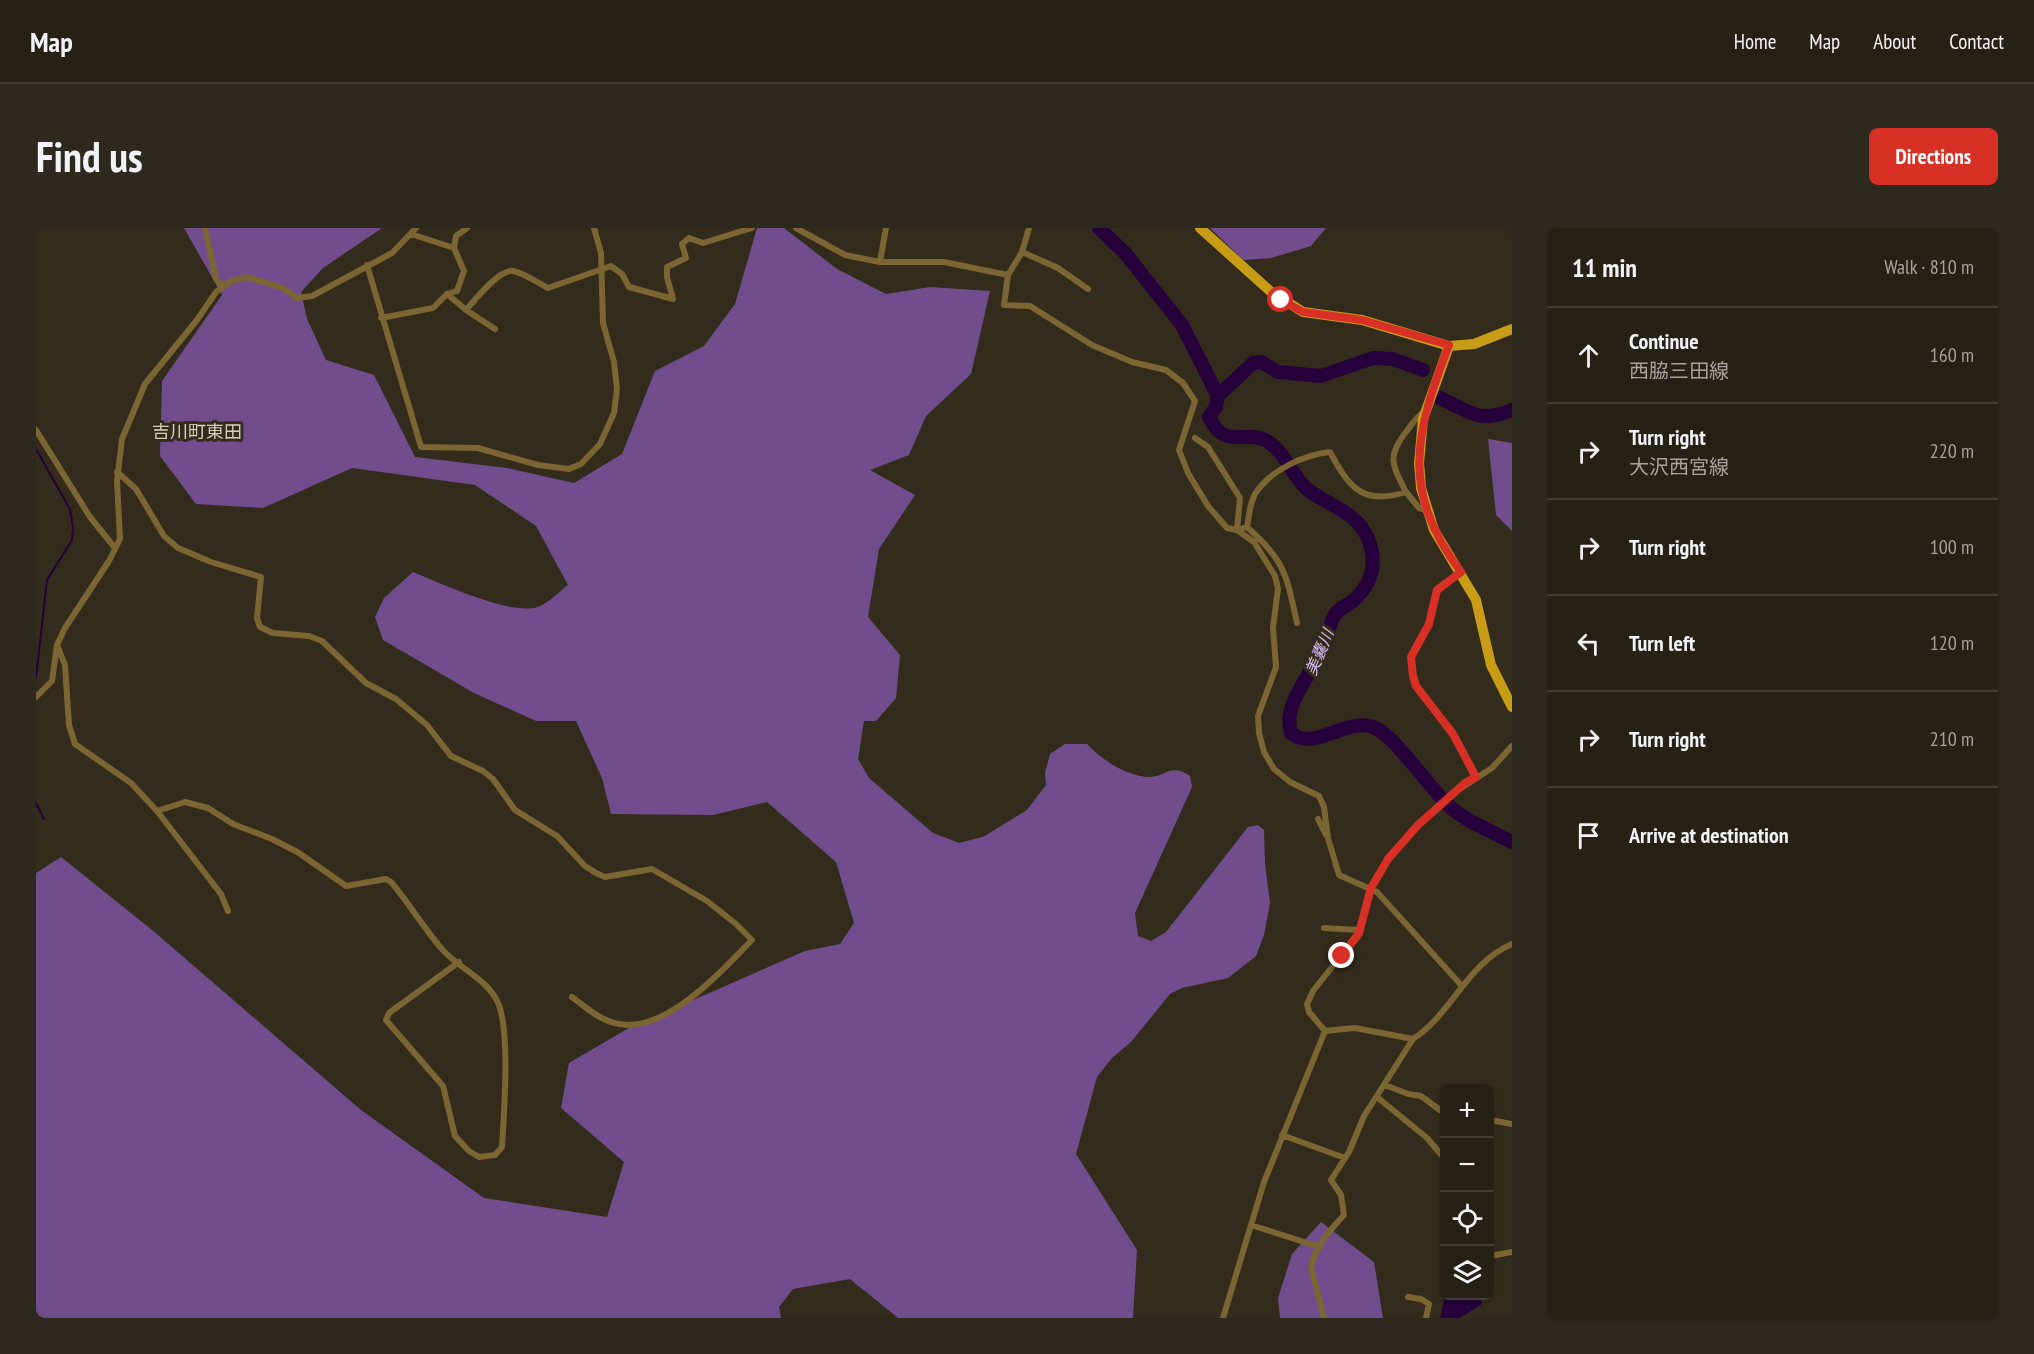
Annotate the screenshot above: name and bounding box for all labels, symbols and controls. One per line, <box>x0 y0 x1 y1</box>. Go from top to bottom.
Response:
text: Map <box>30 23 73 60</box>
text: Home <box>1734 28 1776 55</box>
text: Map <box>1809 28 1840 55</box>
text: About <box>1873 28 1916 55</box>
text: Contact <box>1949 28 2004 55</box>
button: Directions <box>1869 128 1998 185</box>
text: Find us <box>36 129 143 184</box>
text: 11 min <box>1572 251 1637 284</box>
text: Walk · 810 m <box>1884 254 1974 280</box>
route start <box>1267 286 1293 312</box>
text: Continue <box>1629 327 1699 355</box>
icon: ahead <box>1572 339 1605 372</box>
text: 160 m <box>1930 342 1974 368</box>
text: 西脇三田線 <box>1629 358 1729 384</box>
district label: 吉川町東田 <box>152 420 242 443</box>
text: Turn right <box>1629 423 1706 451</box>
icon: right <box>1572 435 1605 468</box>
text: 220 m <box>1930 438 1974 464</box>
text: 大沢西宮線 <box>1629 454 1729 480</box>
icon: right <box>1572 531 1605 564</box>
text: Turn right <box>1629 533 1706 561</box>
text: 100 m <box>1930 534 1974 560</box>
water label: 美嚢川 <box>1300 624 1338 678</box>
icon: left <box>1572 627 1605 660</box>
text: Turn left <box>1629 629 1695 657</box>
text: 120 m <box>1930 630 1974 656</box>
icon: right <box>1572 723 1605 756</box>
text: Turn right <box>1629 725 1706 753</box>
text: 210 m <box>1930 726 1974 752</box>
icon: arrive <box>1572 819 1605 852</box>
text: Arrive at destination <box>1629 821 1789 849</box>
route end <box>1328 942 1354 968</box>
map controls <box>1440 1084 1494 1300</box>
button: + <box>1440 1084 1494 1138</box>
button: − <box>1440 1138 1494 1192</box>
button: locate <box>1440 1192 1494 1246</box>
button: layers <box>1440 1246 1494 1300</box>

